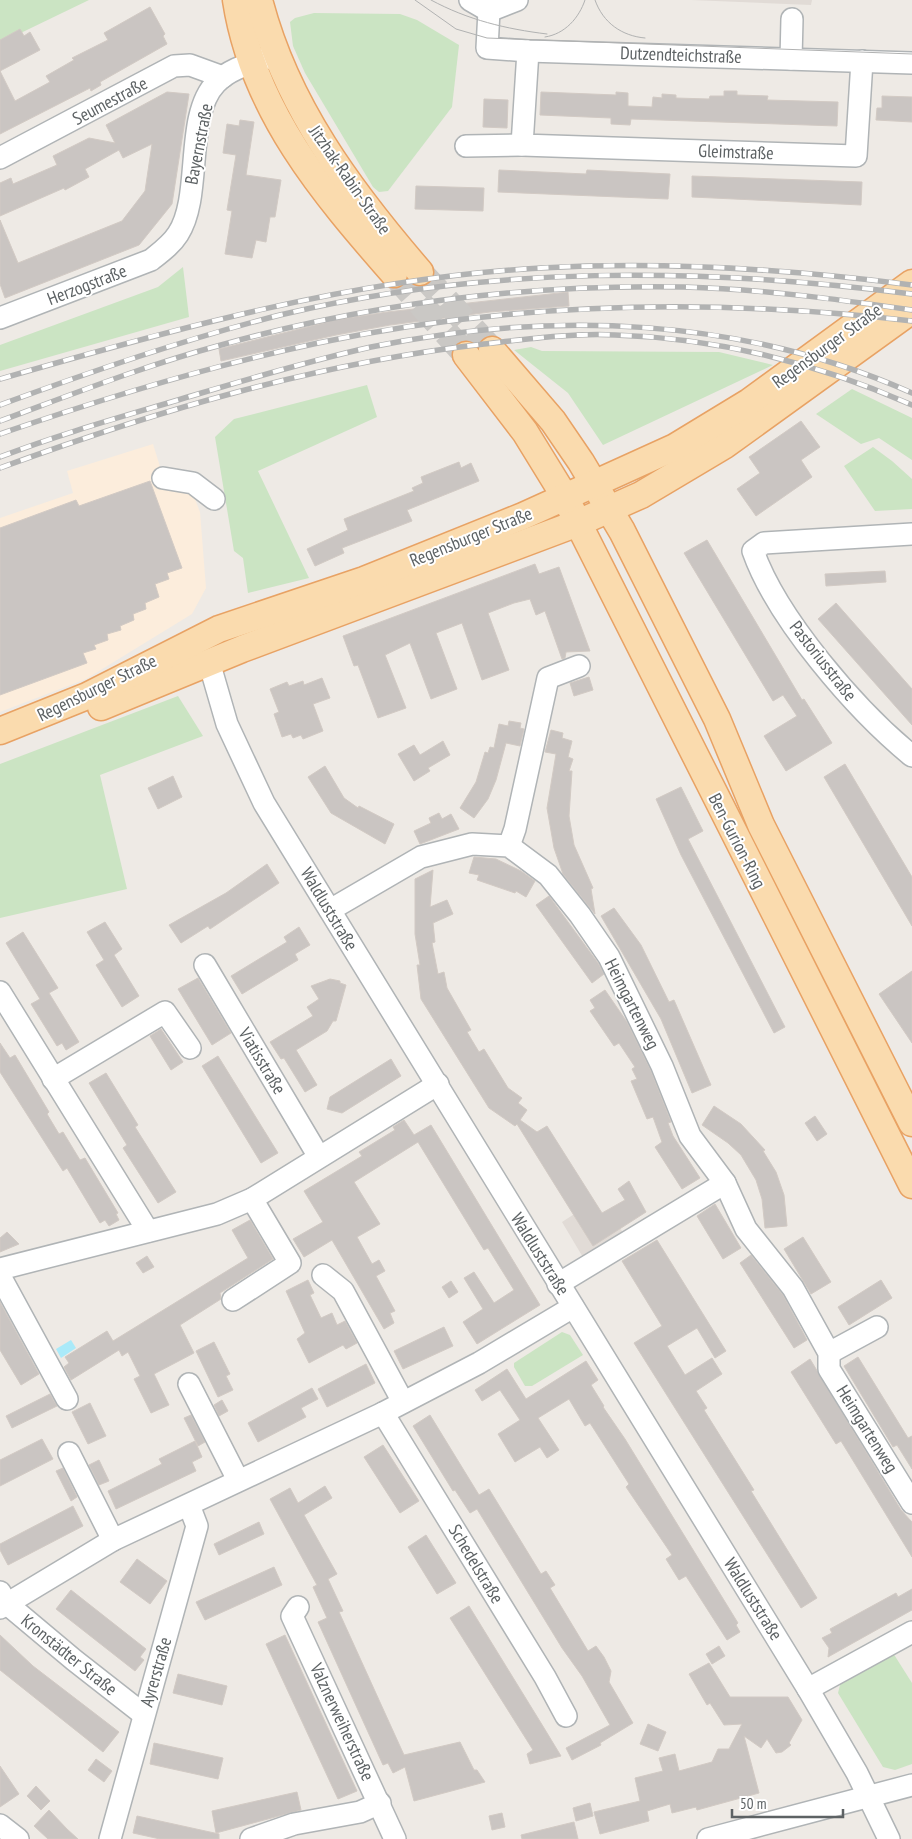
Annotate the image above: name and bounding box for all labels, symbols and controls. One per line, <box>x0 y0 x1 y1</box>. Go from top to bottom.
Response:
street label: Dutzendteichstraße <box>620 41 742 68</box>
street label: Seumestraße <box>68 71 151 130</box>
street label: Bayernstraße <box>179 101 218 186</box>
street label: Jitzhak-Rabin-Straße <box>304 120 397 239</box>
street label: Gleimstraße <box>698 139 774 164</box>
street label: Herzogstraße <box>44 259 130 310</box>
street label: Regensburger Straße <box>767 298 886 393</box>
street label: Regensburger Straße <box>406 502 535 572</box>
street label: Pastoriusstraße <box>785 616 862 705</box>
street label: Regensburger Straße <box>33 649 160 726</box>
street label: Ben-Gurion-Ring <box>704 789 771 892</box>
street label: Waldluststraße <box>296 863 363 955</box>
street label: Heimgartenweg <box>600 955 665 1053</box>
street label: Viatisstraße <box>233 1022 291 1098</box>
street label: Waldluststraße <box>506 1208 575 1299</box>
street label: Heimgartenweg <box>832 1381 903 1477</box>
street label: Schedelstraße <box>444 1520 509 1608</box>
street label: Waldluststraße <box>719 1553 788 1644</box>
street label: Kronstädter Straße <box>17 1609 122 1700</box>
street label: Ayrerstraße <box>135 1634 176 1709</box>
street label: Valznerweiherstraße <box>305 1658 380 1784</box>
scale bar <box>732 1786 843 1818</box>
text: 50 m <box>740 1794 766 1813</box>

